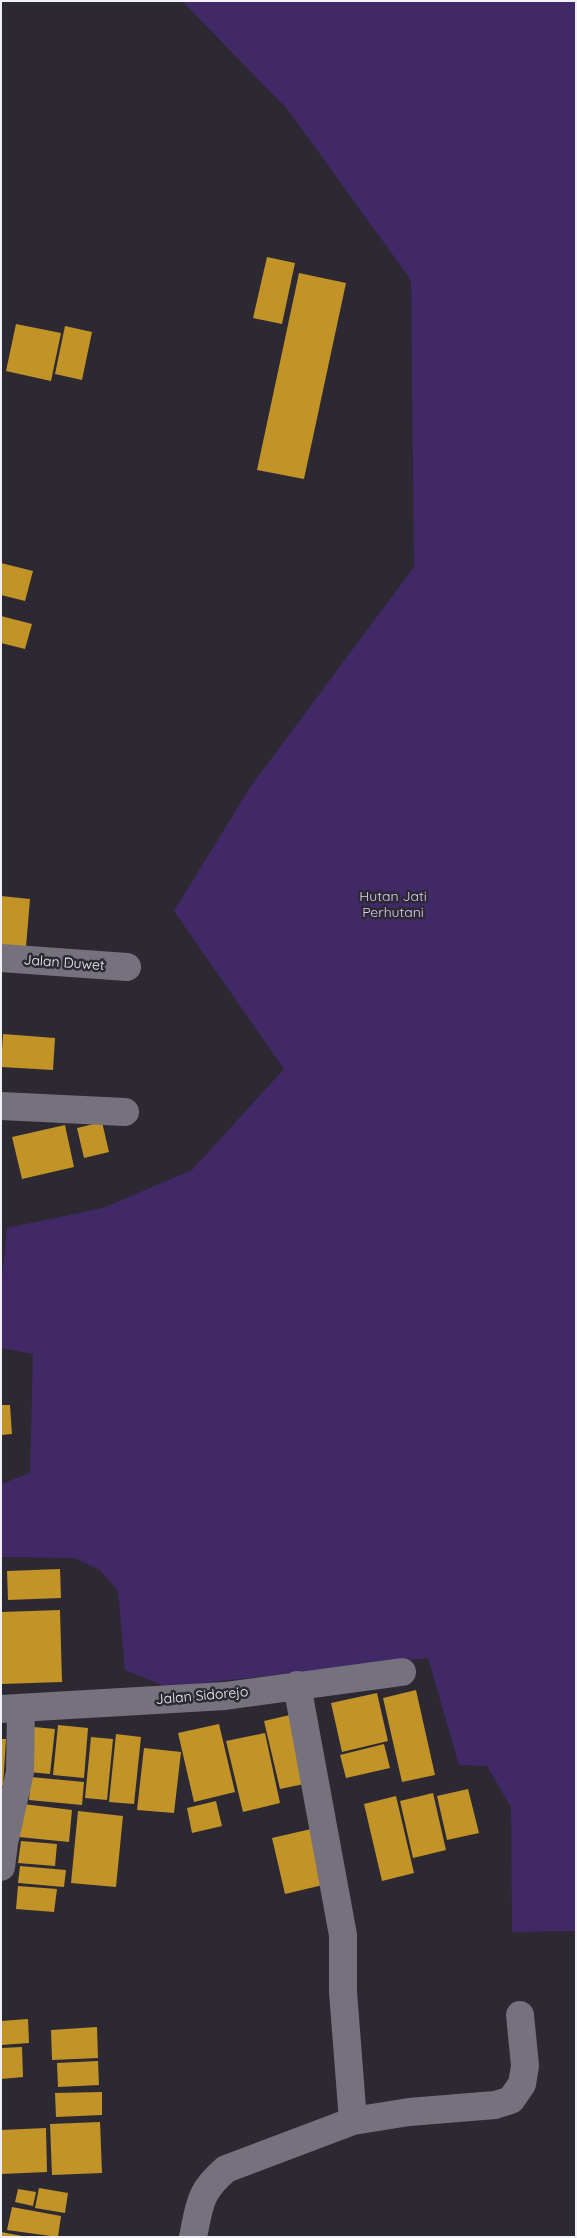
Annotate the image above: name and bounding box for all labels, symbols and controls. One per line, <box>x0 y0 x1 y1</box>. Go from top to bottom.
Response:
park label: Hutan Jati Perhutani <box>359 889 427 922</box>
street label: Jalan Duwet <box>23 952 105 974</box>
street label: Jalan Sidorejo <box>155 1684 249 1708</box>

